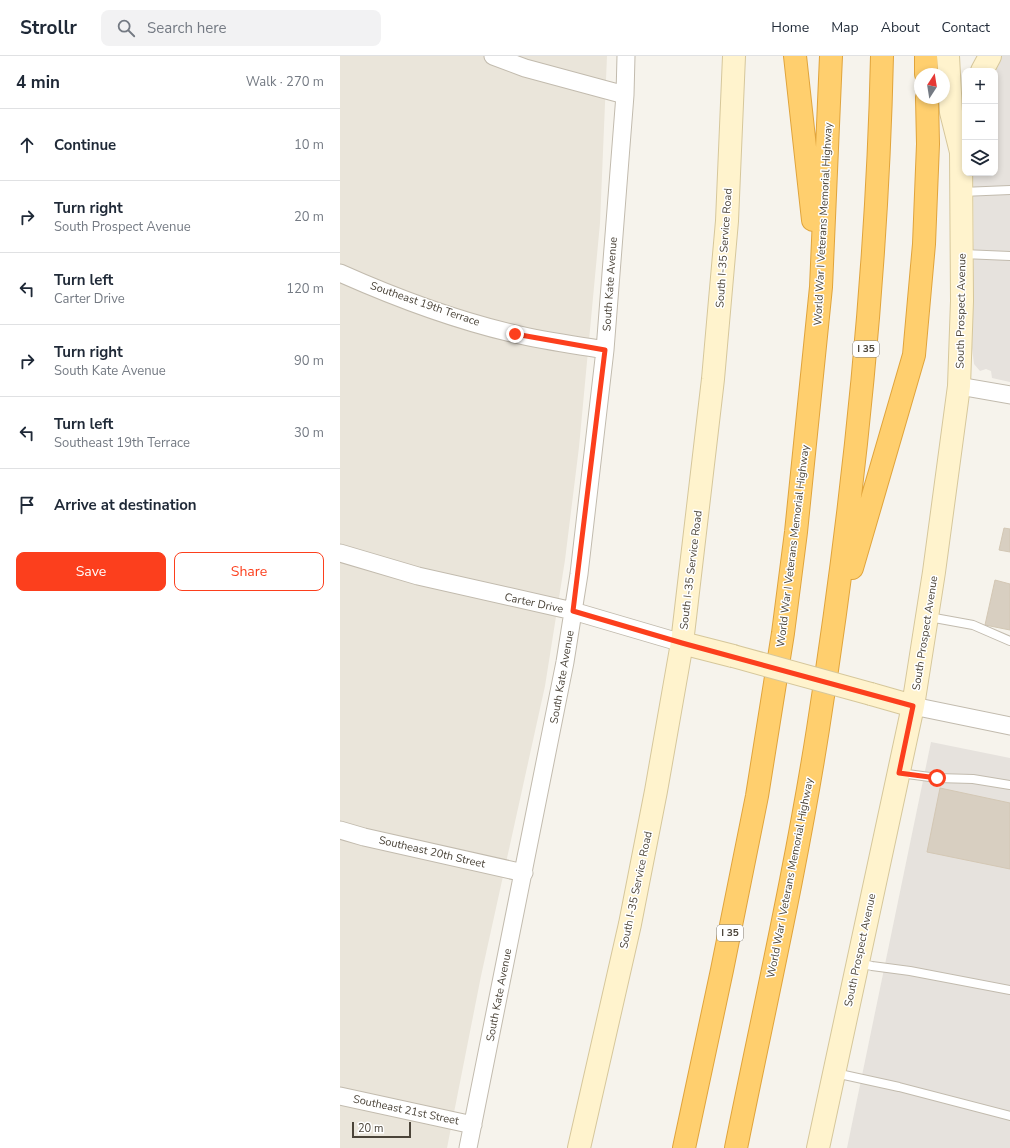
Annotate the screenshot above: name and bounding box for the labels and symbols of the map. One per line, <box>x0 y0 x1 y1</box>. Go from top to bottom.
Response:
north arrow <box>914 68 950 104</box>
street label: World War I Veterans Memorial Highway <box>810 122 836 326</box>
street label: South I-35 Service Road <box>712 188 736 308</box>
street label: South Kate Avenue <box>599 236 621 332</box>
street label: South Prospect Avenue <box>952 253 970 369</box>
street label: Southeast 19th Terrace <box>368 278 482 330</box>
route end <box>506 325 524 343</box>
road number: I 35 <box>853 341 879 357</box>
street label: World War I Veterans Memorial Highway <box>773 444 813 648</box>
street label: South I-35 Service Road <box>676 510 706 630</box>
street label: South Prospect Avenue <box>909 575 941 691</box>
street label: Carter Drive <box>503 589 565 617</box>
street label: South Kate Avenue <box>546 629 578 725</box>
route start <box>928 769 946 787</box>
street label: World War I Veterans Memorial Highway <box>763 776 817 979</box>
street label: South I-35 Service Road <box>616 830 656 950</box>
street label: Southeast 20th Street <box>377 832 487 872</box>
street label: South Prospect Avenue <box>841 892 879 1008</box>
road number: I 35 <box>717 925 743 941</box>
street label: South Kate Avenue <box>483 947 515 1043</box>
street label: Southeast 21st Street <box>352 1091 460 1129</box>
scale bar <box>352 1120 411 1139</box>

